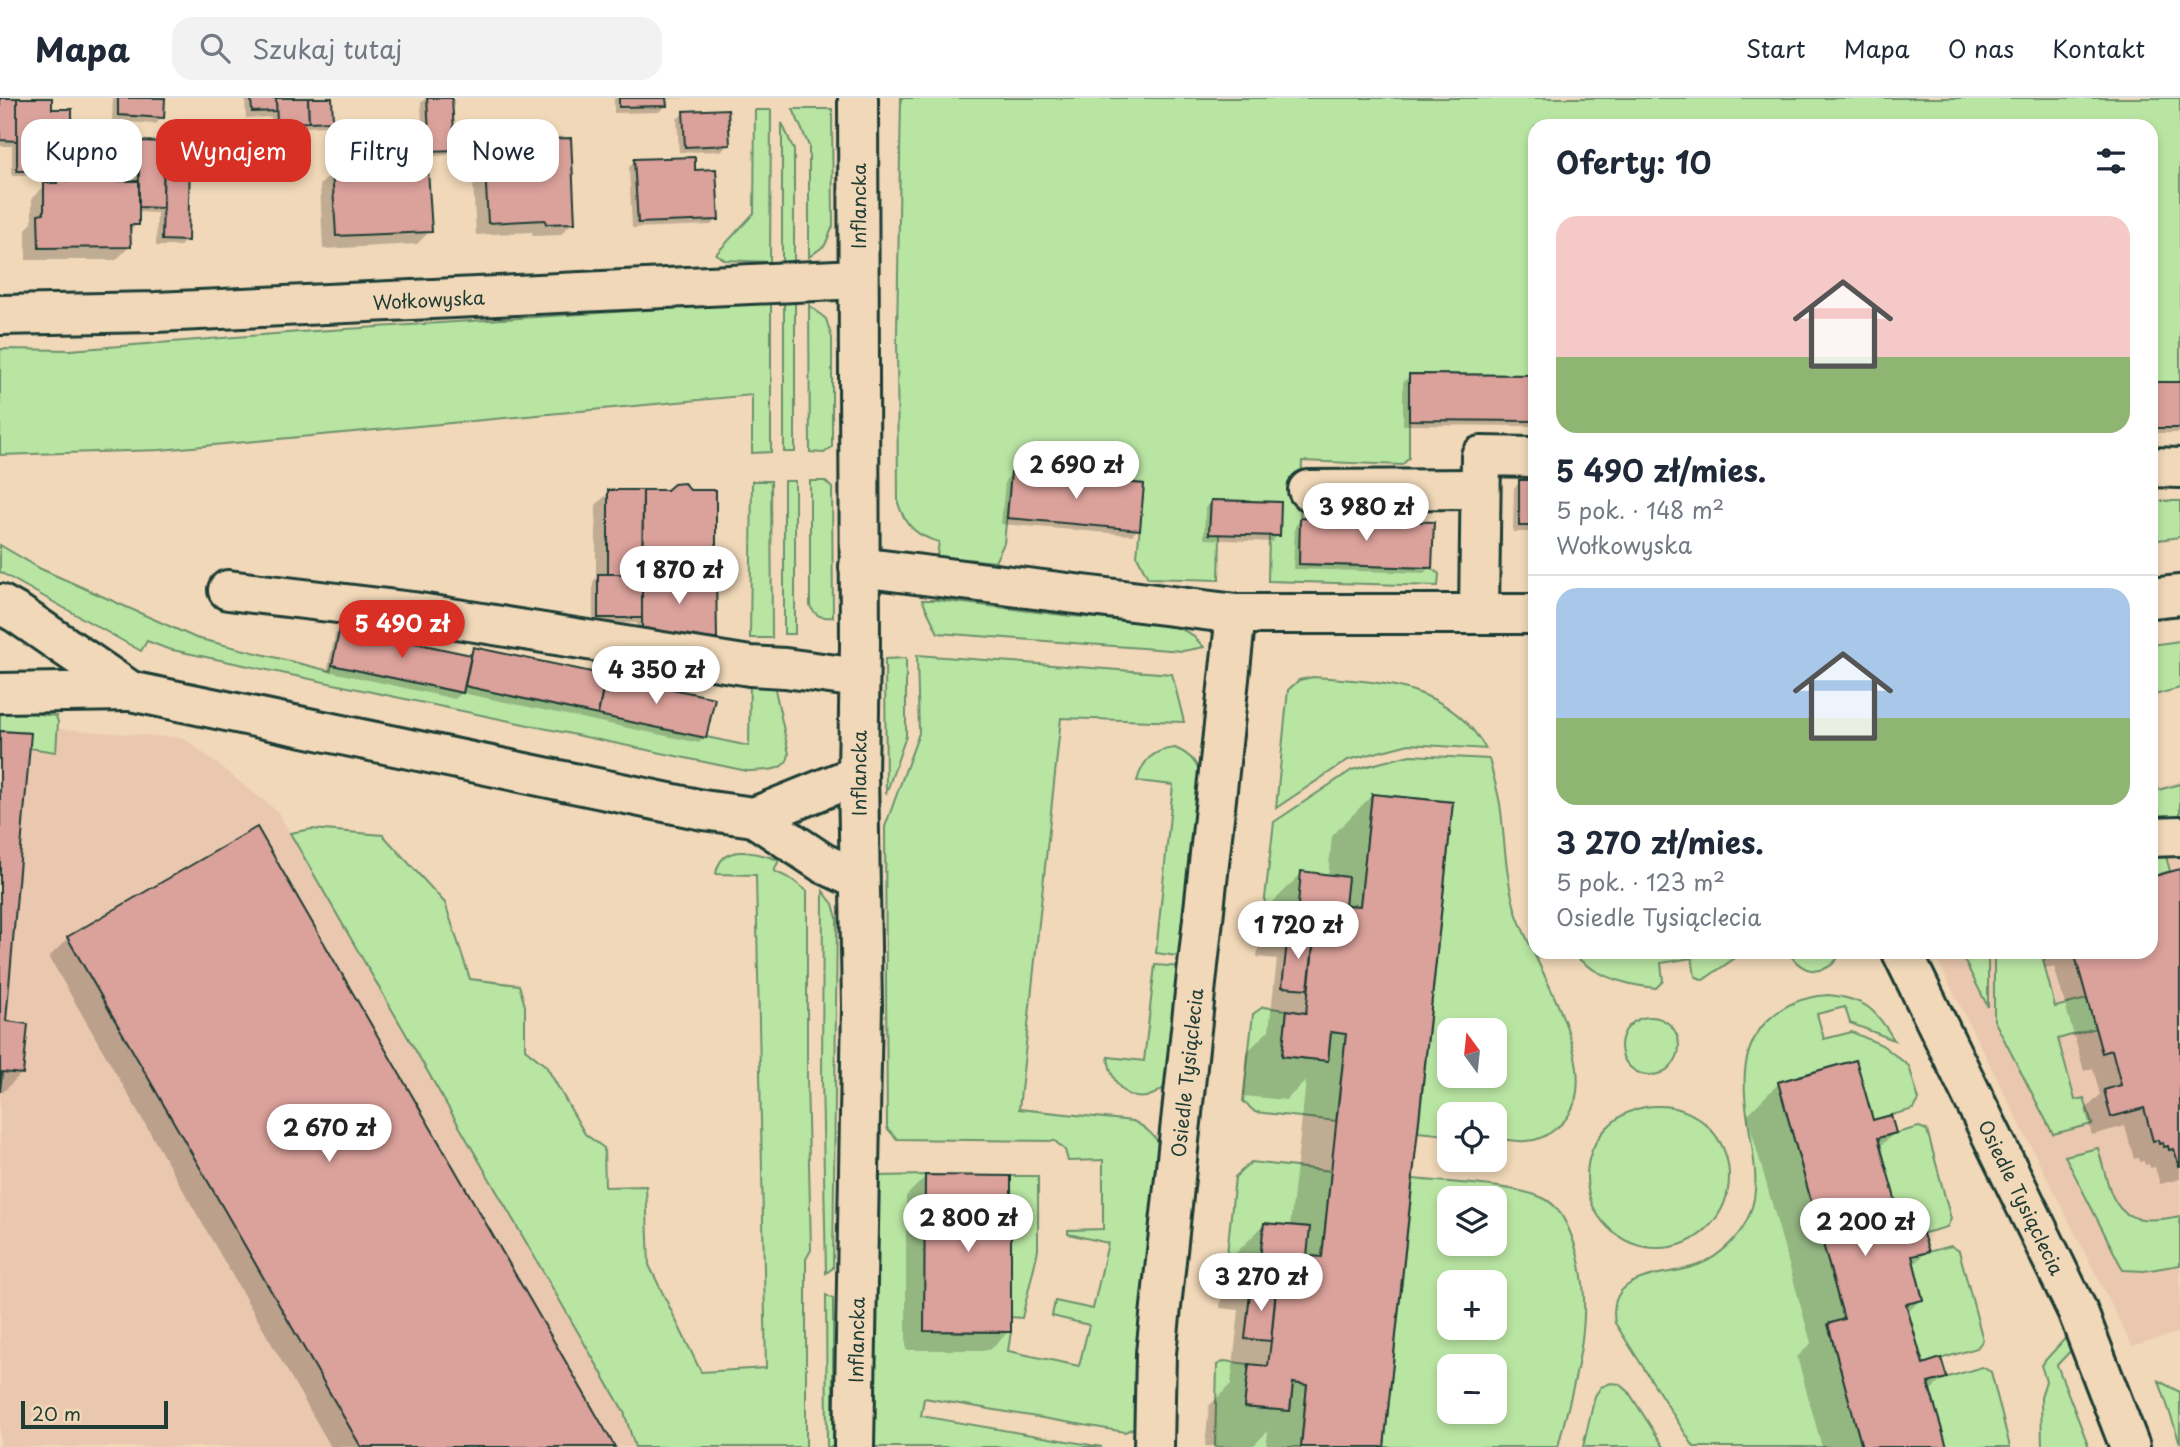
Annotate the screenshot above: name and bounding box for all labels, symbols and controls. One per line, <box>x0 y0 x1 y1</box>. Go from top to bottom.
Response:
search box <box>172 17 662 80</box>
text: Mapa <box>35 23 130 73</box>
icon: search <box>196 29 234 67</box>
text: Szukaj tutaj <box>252 29 402 68</box>
text: Start <box>1746 30 1806 66</box>
text: Mapa <box>1844 30 1910 66</box>
text: O nas <box>1948 30 2014 66</box>
text: Kontakt <box>2052 30 2145 66</box>
chip: Kupno <box>21 119 142 182</box>
chip: Wynajem <box>156 119 311 182</box>
chip: Filtry <box>325 119 433 182</box>
chip: Nowe <box>447 119 559 182</box>
text: Oferty: 10 <box>1556 139 1711 184</box>
icon: filters <box>2092 142 2130 180</box>
street label: Inflancka <box>844 163 872 249</box>
icon: home <box>1780 261 1906 387</box>
street label: Wołkowyska <box>372 283 486 316</box>
pin: 2 690 zł <box>1004 442 1148 501</box>
text: 2 690 zł <box>1029 446 1123 481</box>
text: 5 490 zł/mies. <box>1556 447 1766 492</box>
pin: 3 980 zł <box>1294 484 1438 543</box>
text: 3 980 zł <box>1319 488 1413 523</box>
text: 5 pok. · 148 m² <box>1556 492 1724 527</box>
text: Wołkowyska <box>1556 527 1692 562</box>
pin: 1 870 zł <box>607 546 751 606</box>
text: 1 870 zł <box>636 551 722 586</box>
pin: 5 490 zł <box>330 601 474 660</box>
text: 5 490 zł <box>355 605 449 640</box>
icon: home <box>1780 633 1906 759</box>
pin: 4 350 zł <box>584 646 728 706</box>
text: 4 350 zł <box>608 651 704 686</box>
street label: Inflancka <box>844 730 873 816</box>
text: 3 270 zł/mies. <box>1556 819 1764 864</box>
text: 5 pok. · 123 m² <box>1556 864 1725 899</box>
text: Osiedle Tysiąclecia <box>1556 899 1761 934</box>
pin: 1 720 zł <box>1226 902 1370 961</box>
text: 1 720 zł <box>1254 906 1342 941</box>
street label: Osiedle Tysiąclecia <box>1163 986 1209 1159</box>
north arrow <box>1437 1018 1507 1088</box>
map controls <box>1437 1018 1507 1424</box>
button: locate <box>1437 1102 1507 1172</box>
pin: 2 670 zł <box>257 1104 401 1164</box>
text: 2 670 zł <box>283 1109 375 1144</box>
street label: Osiedle Tysiąclecia <box>1972 1115 2072 1280</box>
button: layers <box>1437 1186 1507 1256</box>
pin: 2 800 zł <box>896 1194 1040 1254</box>
pin: 2 200 zł <box>1793 1198 1937 1258</box>
text: 2 800 zł <box>919 1199 1017 1234</box>
text: 2 200 zł <box>1816 1203 1914 1238</box>
pin: 3 270 zł <box>1189 1254 1333 1313</box>
text: 3 270 zł <box>1215 1258 1307 1293</box>
button: + <box>1437 1270 1507 1340</box>
street label: Inflancka <box>841 1297 871 1383</box>
button: − <box>1437 1354 1507 1424</box>
scale bar <box>21 1398 168 1430</box>
text: 20 m <box>32 1399 81 1427</box>

